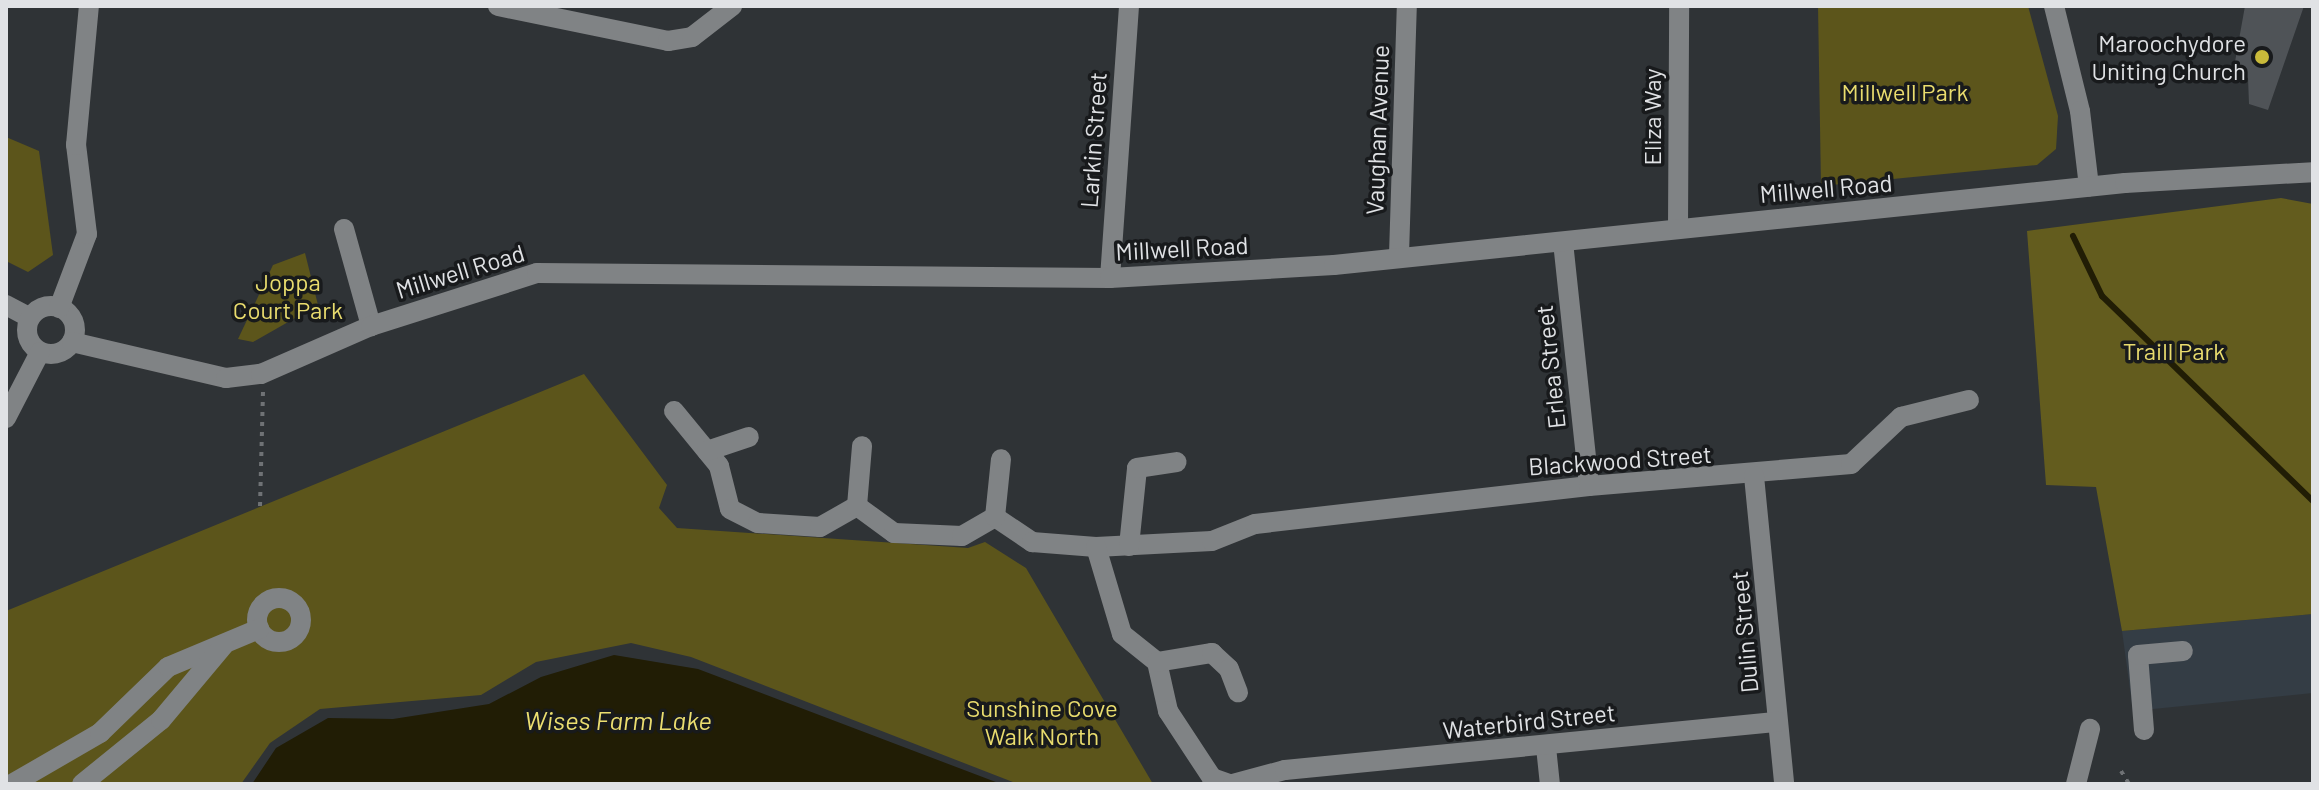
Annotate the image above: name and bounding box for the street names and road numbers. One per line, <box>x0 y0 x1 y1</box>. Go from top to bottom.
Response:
street label: Vaughan Avenue <box>1360 44 1394 216</box>
street label: Eliza Way <box>1638 68 1666 166</box>
street label: Larkin Street <box>1074 71 1112 209</box>
street label: Millwell Road <box>1759 168 1893 208</box>
street label: Millwell Road <box>1115 230 1249 266</box>
street label: Millwell Road <box>392 238 528 304</box>
street label: Erlea Street <box>1529 304 1571 430</box>
street label: Blackwood Street <box>1527 439 1713 481</box>
street label: Dulin Street <box>1724 570 1764 694</box>
street label: Waterbird Street <box>1441 698 1617 744</box>

